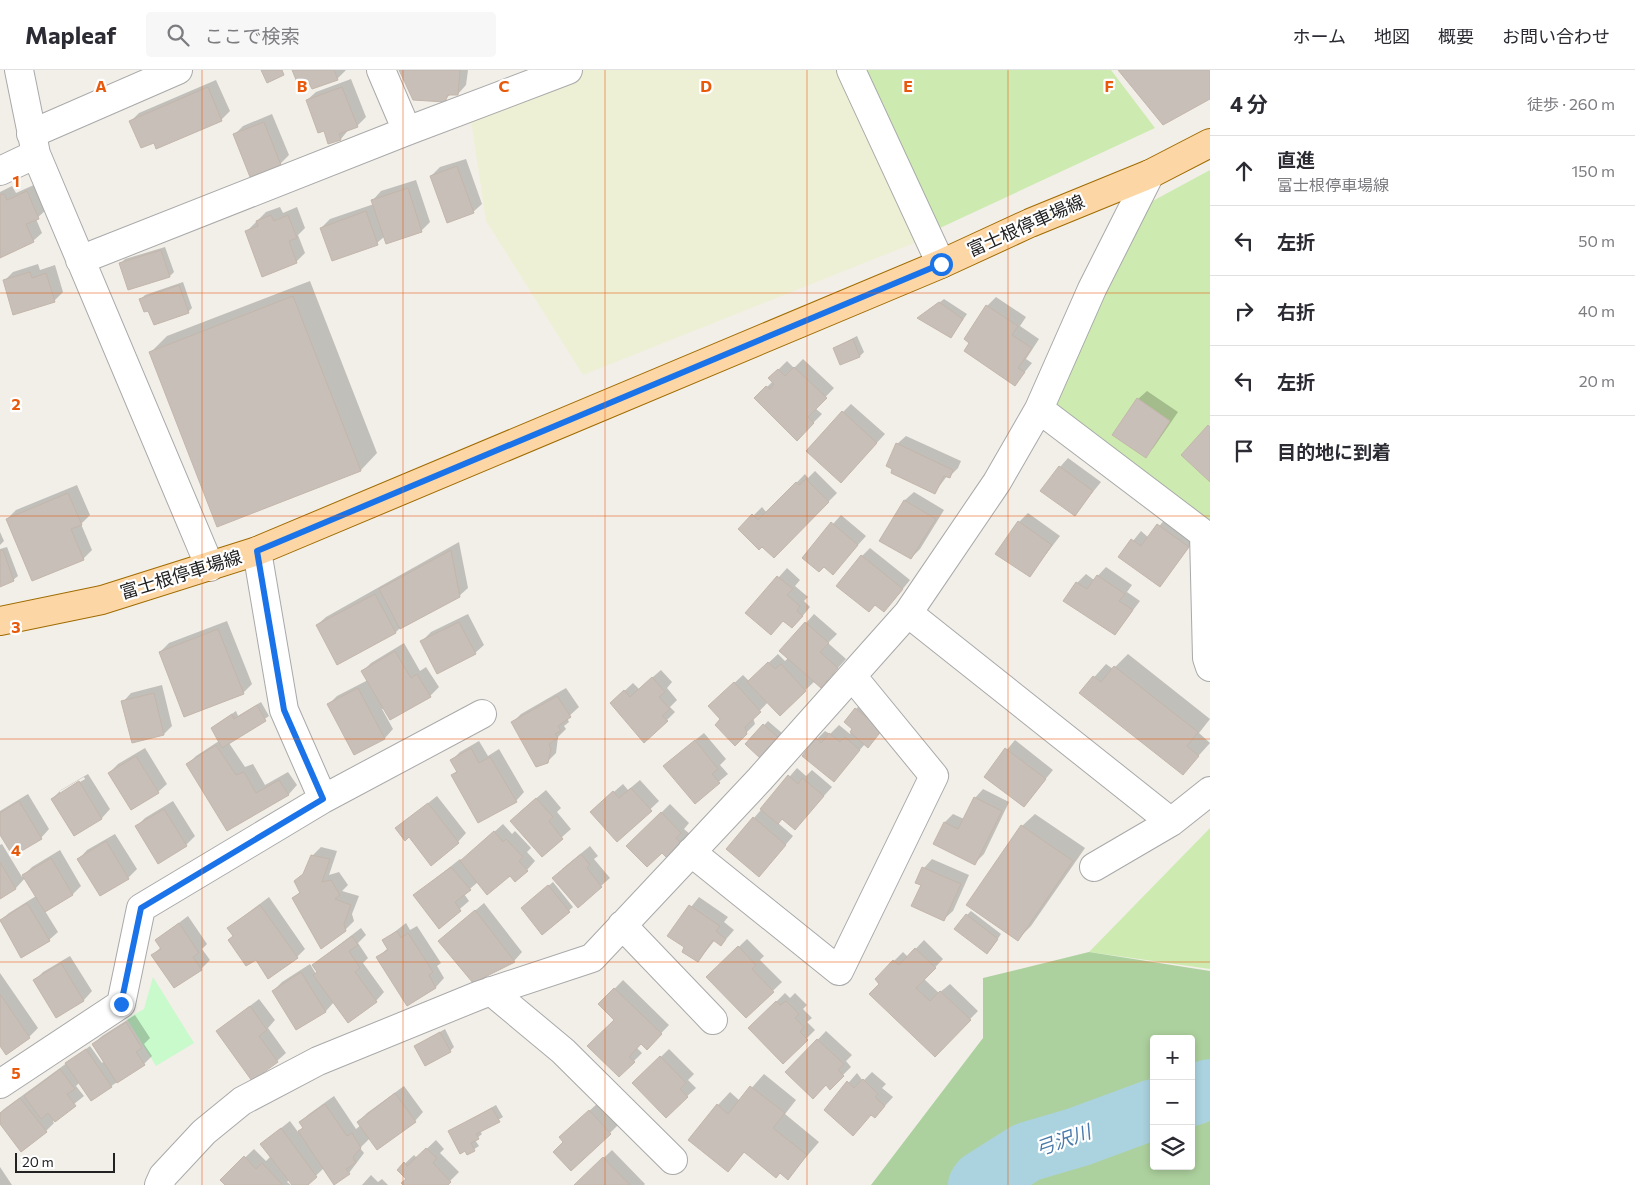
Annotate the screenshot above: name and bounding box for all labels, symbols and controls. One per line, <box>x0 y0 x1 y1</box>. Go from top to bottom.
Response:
search box <box>146 12 496 57</box>
text: Mapleaf <box>25 20 116 49</box>
icon: search <box>164 21 192 49</box>
text: ここで検索 <box>204 24 299 47</box>
text: ホーム <box>1293 25 1346 47</box>
text: 地図 <box>1374 25 1410 47</box>
text: 概要 <box>1438 25 1474 47</box>
text: お問い合わせ <box>1502 25 1610 47</box>
text: A <box>95 76 107 95</box>
text: B <box>297 76 308 95</box>
text: C <box>499 76 510 95</box>
text: D <box>700 76 712 95</box>
text: E <box>903 76 913 95</box>
text: F <box>1104 76 1114 95</box>
text: 4 分 <box>1230 91 1268 116</box>
text: 徒歩 · 260 m <box>1527 94 1615 113</box>
text: 直進 <box>1277 148 1315 171</box>
icon: ahead <box>1230 157 1258 185</box>
text: 150 m <box>1572 161 1615 180</box>
text: 1 <box>12 171 20 190</box>
text: 富士根停車場線 <box>1277 175 1389 194</box>
street label: 富士根停車場線 <box>964 189 1088 261</box>
icon: left <box>1230 227 1258 255</box>
text: 左折 <box>1277 230 1315 253</box>
text: 50 m <box>1578 231 1615 250</box>
route start <box>930 253 953 276</box>
icon: right <box>1230 297 1258 325</box>
text: 右折 <box>1277 300 1315 323</box>
text: 40 m <box>1578 301 1615 320</box>
icon: left <box>1230 367 1258 395</box>
text: 左折 <box>1277 370 1315 393</box>
text: 20 m <box>1579 371 1615 390</box>
text: 2 <box>11 394 21 413</box>
icon: arrive <box>1230 437 1258 465</box>
text: 目的地に到着 <box>1277 440 1391 463</box>
street label: 富士根停車場線 <box>117 545 244 603</box>
text: 3 <box>11 617 21 636</box>
text: 4 <box>11 840 21 859</box>
route end <box>110 993 133 1016</box>
map controls <box>1150 1035 1195 1170</box>
button: + <box>1150 1035 1195 1080</box>
text: 5 <box>11 1063 21 1082</box>
button: − <box>1150 1080 1195 1125</box>
water label: 弓沢川 <box>1032 1119 1095 1160</box>
button: layers <box>1150 1125 1195 1170</box>
scale bar <box>15 1150 115 1173</box>
text: 20 m <box>22 1153 54 1170</box>

